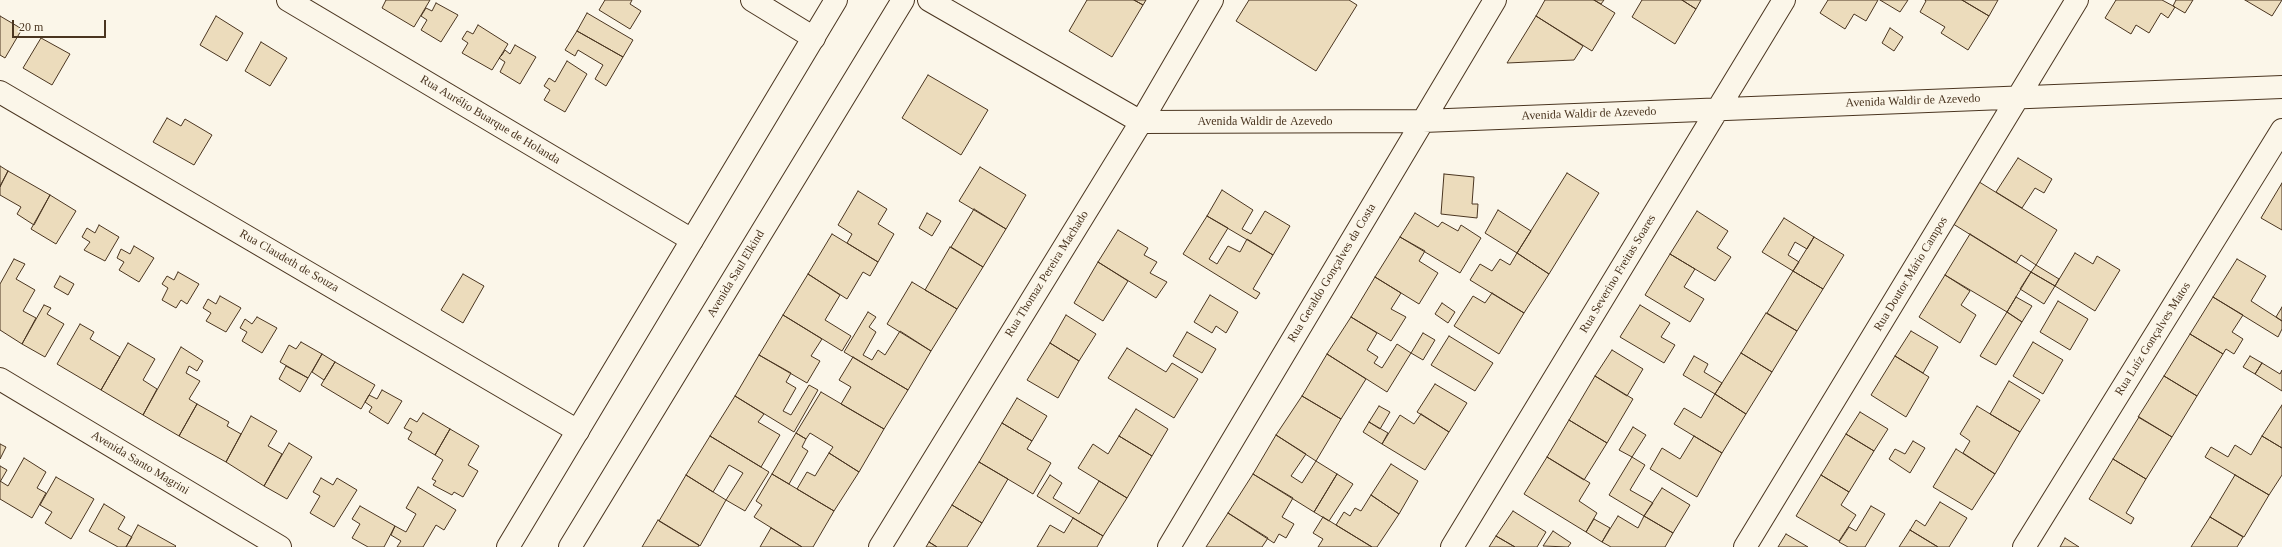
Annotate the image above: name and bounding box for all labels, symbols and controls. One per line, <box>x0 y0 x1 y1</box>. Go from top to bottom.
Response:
scale bar <box>14 12 108 38</box>
text: 20 m <box>19 20 43 34</box>
street label: Rua Aurélio Buarque de Holanda <box>417 72 563 168</box>
street label: Avenida Waldir de Azevedo <box>1845 91 1981 111</box>
street label: Avenida Waldir de Azevedo <box>1521 104 1657 124</box>
street label: Avenida Waldir de Azevedo <box>1197 115 1333 129</box>
street label: Rua Geraldo Gonçalves da Costa <box>1285 201 1379 345</box>
street label: Rua Thomaz Pereira Machado <box>1002 208 1092 340</box>
street label: Rua Severino Freitas Soares <box>1577 212 1659 336</box>
street label: Rua Doutor Mário Campos <box>1871 214 1951 334</box>
street label: Rua Claudeth de Souza <box>237 227 341 295</box>
street label: Avenida Saul Elkind <box>704 228 768 320</box>
street label: Rua Luíz Gonçalves Matos <box>2112 280 2194 398</box>
street label: Avenida Santo Magrini <box>88 428 192 498</box>

